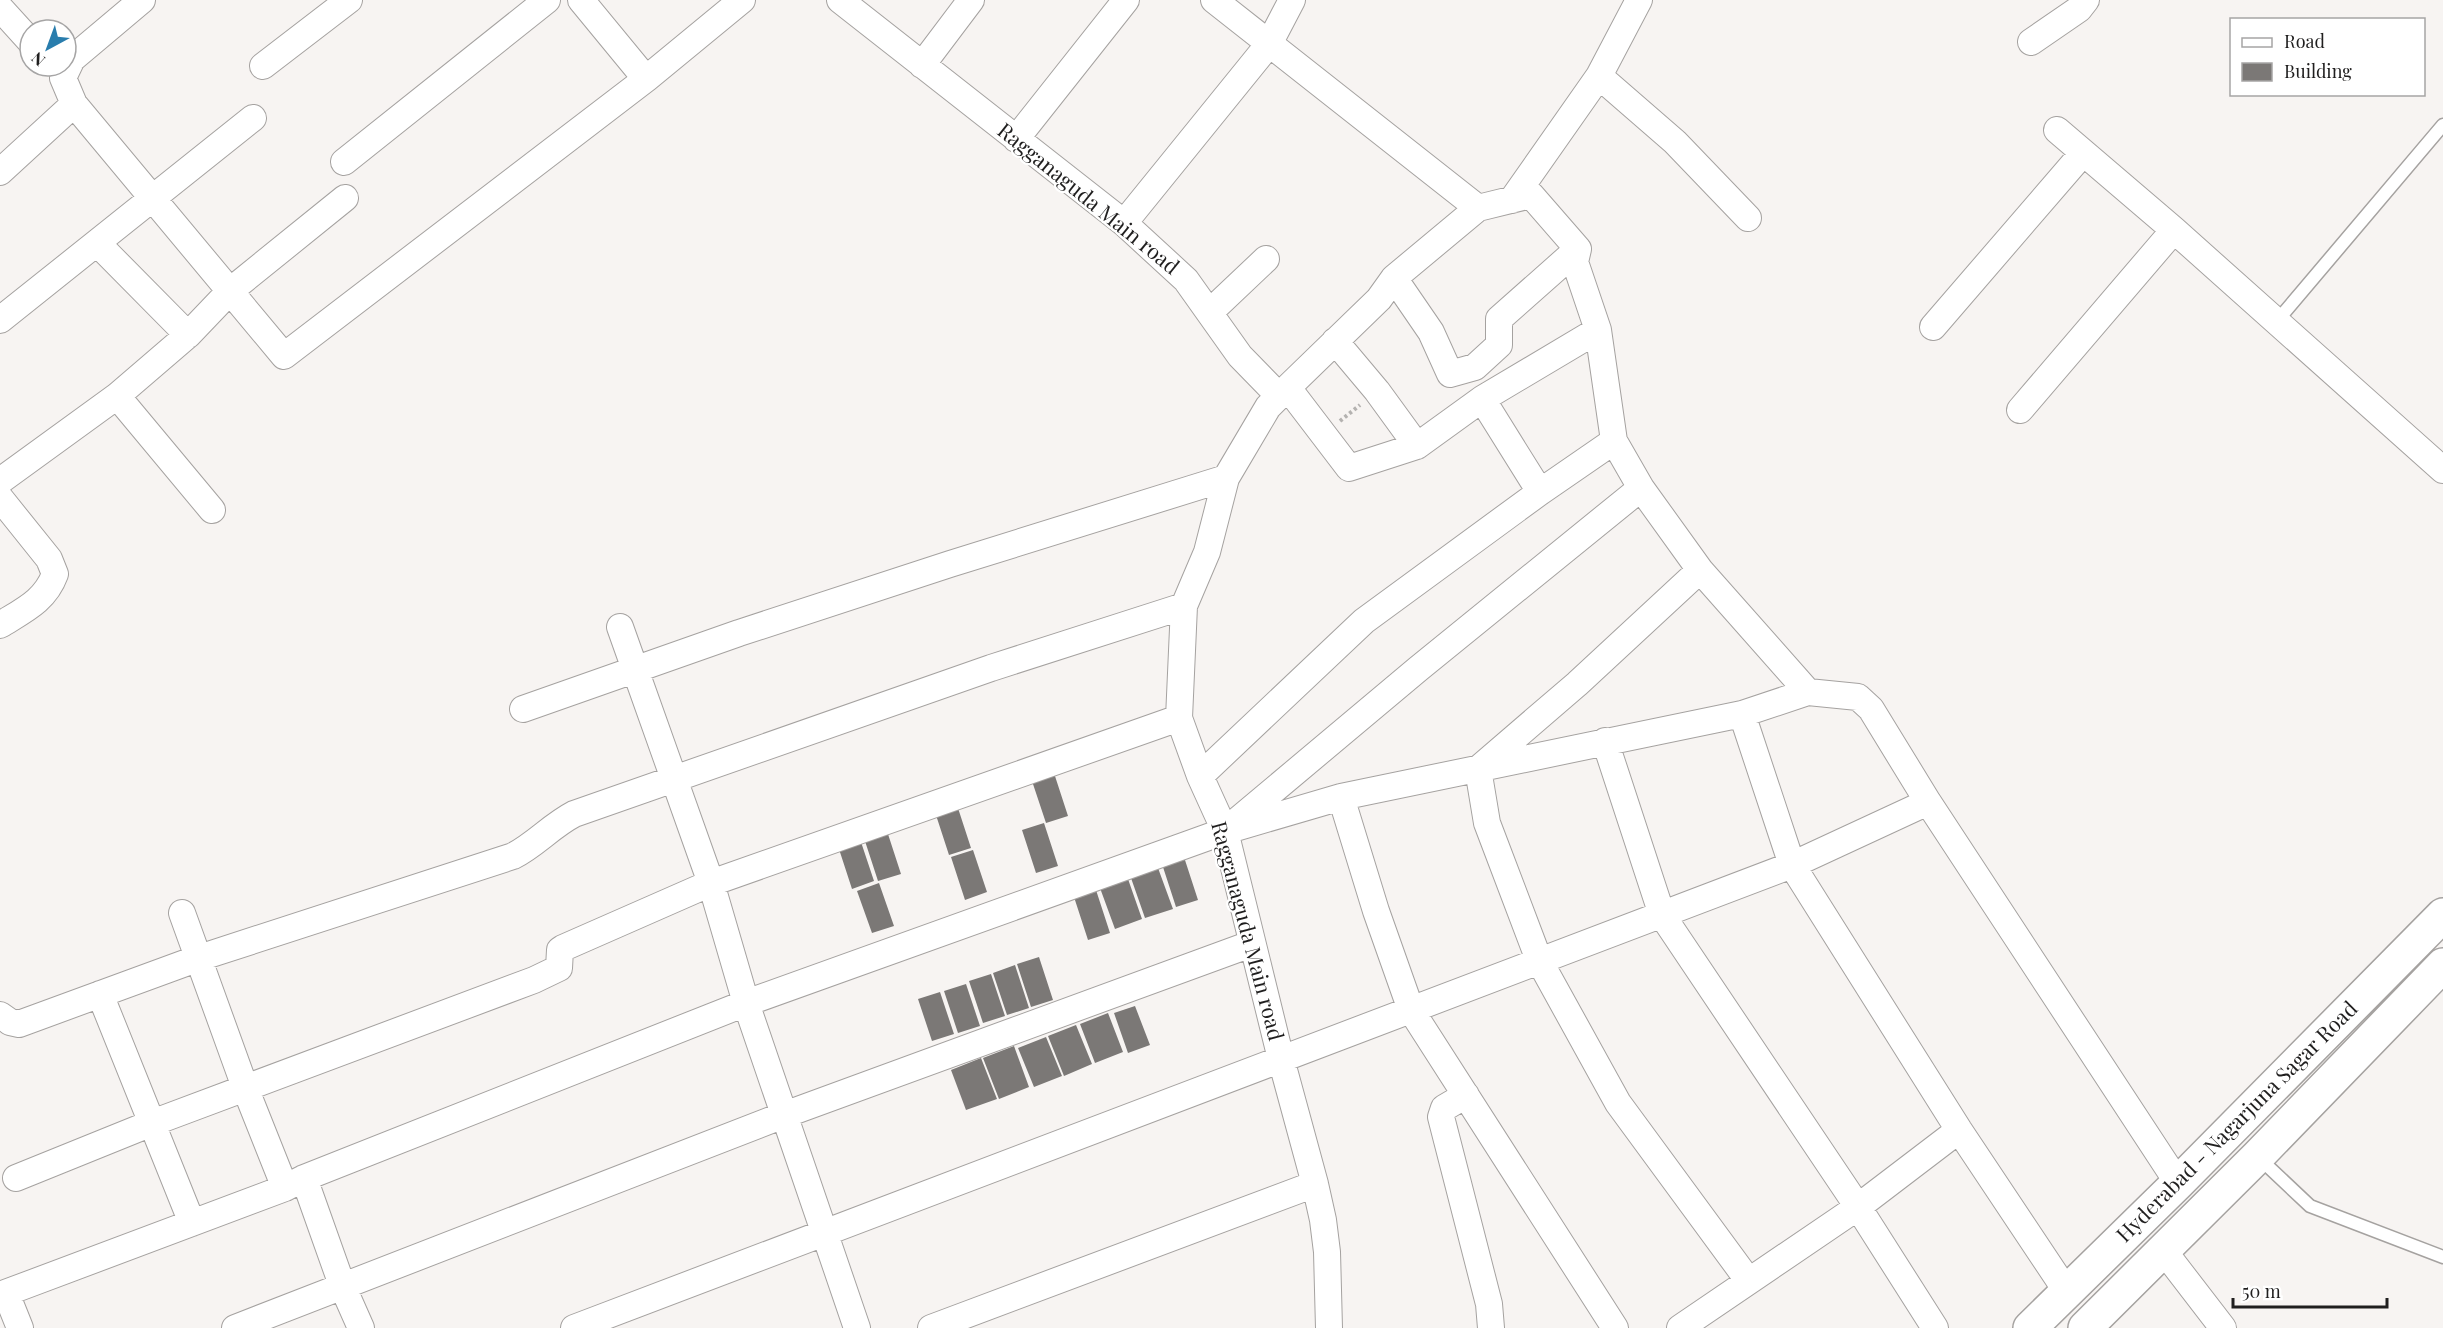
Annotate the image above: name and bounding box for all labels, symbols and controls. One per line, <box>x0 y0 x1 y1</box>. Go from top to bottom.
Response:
north arrow <box>18 18 78 78</box>
legend <box>2230 18 2425 96</box>
text: Road <box>2284 29 2325 53</box>
text: N <box>26 48 49 71</box>
text: Building <box>2284 59 2352 83</box>
street label: Ragganaguda Main road <box>993 115 1186 279</box>
street label: Ragganaguda Main road <box>1206 818 1292 1043</box>
street label: Hyderabad - Nagarjuna Sagar Road <box>2109 994 2362 1247</box>
scale bar <box>2233 1271 2388 1309</box>
text: 50 m <box>2242 1279 2281 1303</box>

